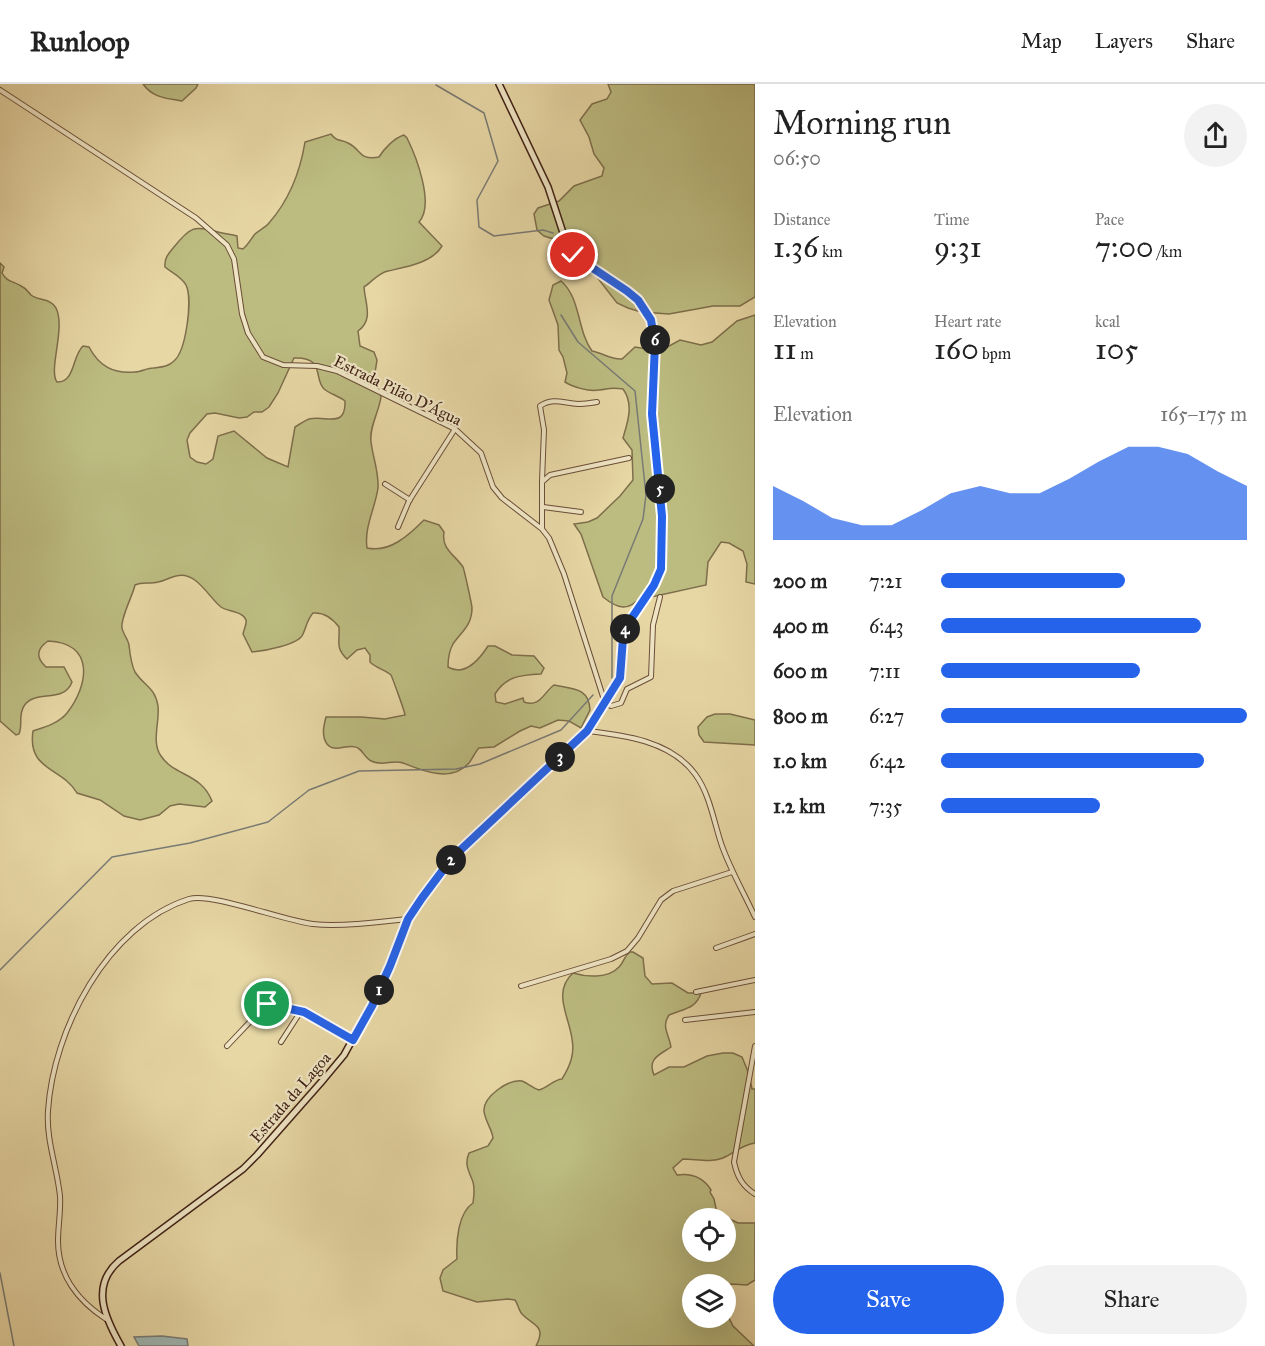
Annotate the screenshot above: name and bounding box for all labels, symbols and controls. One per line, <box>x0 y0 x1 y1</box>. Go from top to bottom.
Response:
text: Runloop <box>30 24 130 59</box>
text: Map <box>1021 28 1062 54</box>
text: Layers <box>1095 28 1153 54</box>
text: Share <box>1186 28 1235 54</box>
text: Morning run <box>773 103 951 143</box>
button: share <box>1184 104 1247 167</box>
text: 06:50 <box>773 146 821 170</box>
text: Distance <box>773 210 830 229</box>
text: Time <box>934 210 969 229</box>
text: Pace <box>1095 210 1124 229</box>
pin <box>547 229 598 280</box>
text: 1.36 <box>773 229 818 265</box>
text: 9:31 <box>934 229 982 265</box>
text: 7:00 <box>1095 229 1154 265</box>
icon: check <box>556 238 589 271</box>
text: km <box>818 242 843 261</box>
text: /km <box>1154 242 1182 261</box>
text: Elevation <box>773 312 837 331</box>
text: Heart rate <box>934 312 1001 331</box>
text: kcal <box>1095 312 1120 331</box>
pin: 6 <box>640 325 670 355</box>
text: 6 <box>651 330 659 349</box>
text: 11 <box>773 331 797 367</box>
text: 160 <box>934 331 979 367</box>
text: 105 <box>1095 331 1138 367</box>
text: m <box>797 344 814 363</box>
text: bpm <box>979 344 1011 363</box>
street label: Estrada Pilão D'Água <box>330 350 465 431</box>
text: Elevation <box>773 402 852 426</box>
text: 165–175 m <box>1160 402 1247 426</box>
pin: 5 <box>645 474 675 504</box>
text: 5 <box>656 479 664 498</box>
text: 200 m <box>773 569 827 593</box>
text: 7:21 <box>869 569 902 593</box>
pin: 4 <box>610 614 640 644</box>
text: 400 m <box>773 614 829 638</box>
text: 6:43 <box>869 614 903 638</box>
text: 4 <box>621 619 629 638</box>
text: 600 m <box>773 659 828 683</box>
text: 7:11 <box>869 659 901 683</box>
text: 800 m <box>773 704 828 728</box>
text: 6:27 <box>869 704 904 728</box>
pin: 3 <box>545 742 575 772</box>
text: 3 <box>557 747 563 766</box>
text: 1.0 km <box>773 749 827 773</box>
text: 6:42 <box>869 749 905 773</box>
text: 1.2 km <box>773 794 825 818</box>
text: 7:35 <box>869 794 902 818</box>
pin: 2 <box>436 845 466 875</box>
text: 2 <box>447 850 455 869</box>
pin: 1 <box>364 975 394 1005</box>
pin <box>241 978 292 1029</box>
text: 1 <box>376 980 382 999</box>
icon: arrive <box>250 987 283 1020</box>
street label: Estrada da Lagoa <box>246 1048 336 1147</box>
map controls <box>682 1208 736 1328</box>
button: locate <box>682 1208 736 1262</box>
button: Save <box>773 1265 1004 1334</box>
button: Share <box>1016 1265 1247 1334</box>
button: layers <box>682 1274 736 1328</box>

